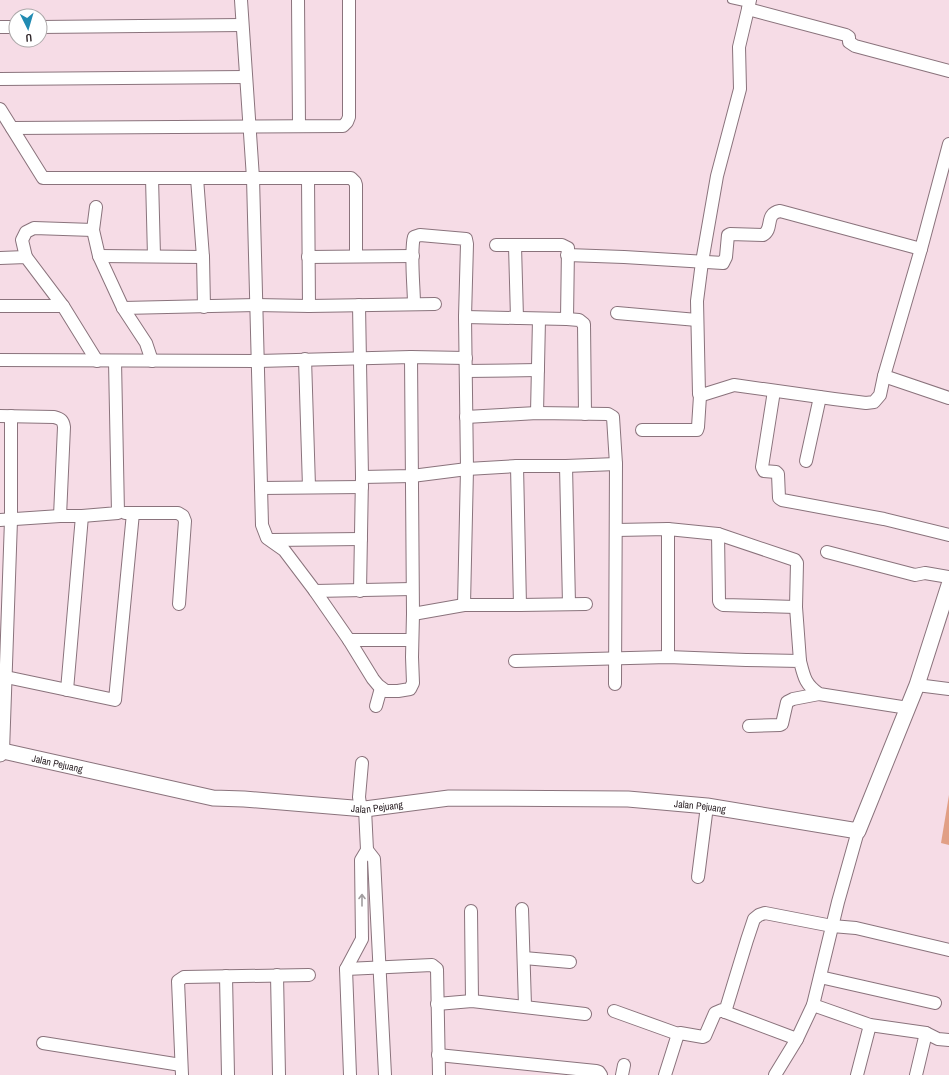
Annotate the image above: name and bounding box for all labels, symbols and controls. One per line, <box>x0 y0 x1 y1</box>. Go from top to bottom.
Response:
north arrow <box>8 8 48 48</box>
text: U <box>25 31 33 45</box>
street label: Jalan Pejuang <box>30 752 85 776</box>
street label: Jalan Pejuang <box>674 797 727 816</box>
street label: Jalan Pejuang <box>351 798 404 816</box>
one-way arrow <box>358 894 366 907</box>

